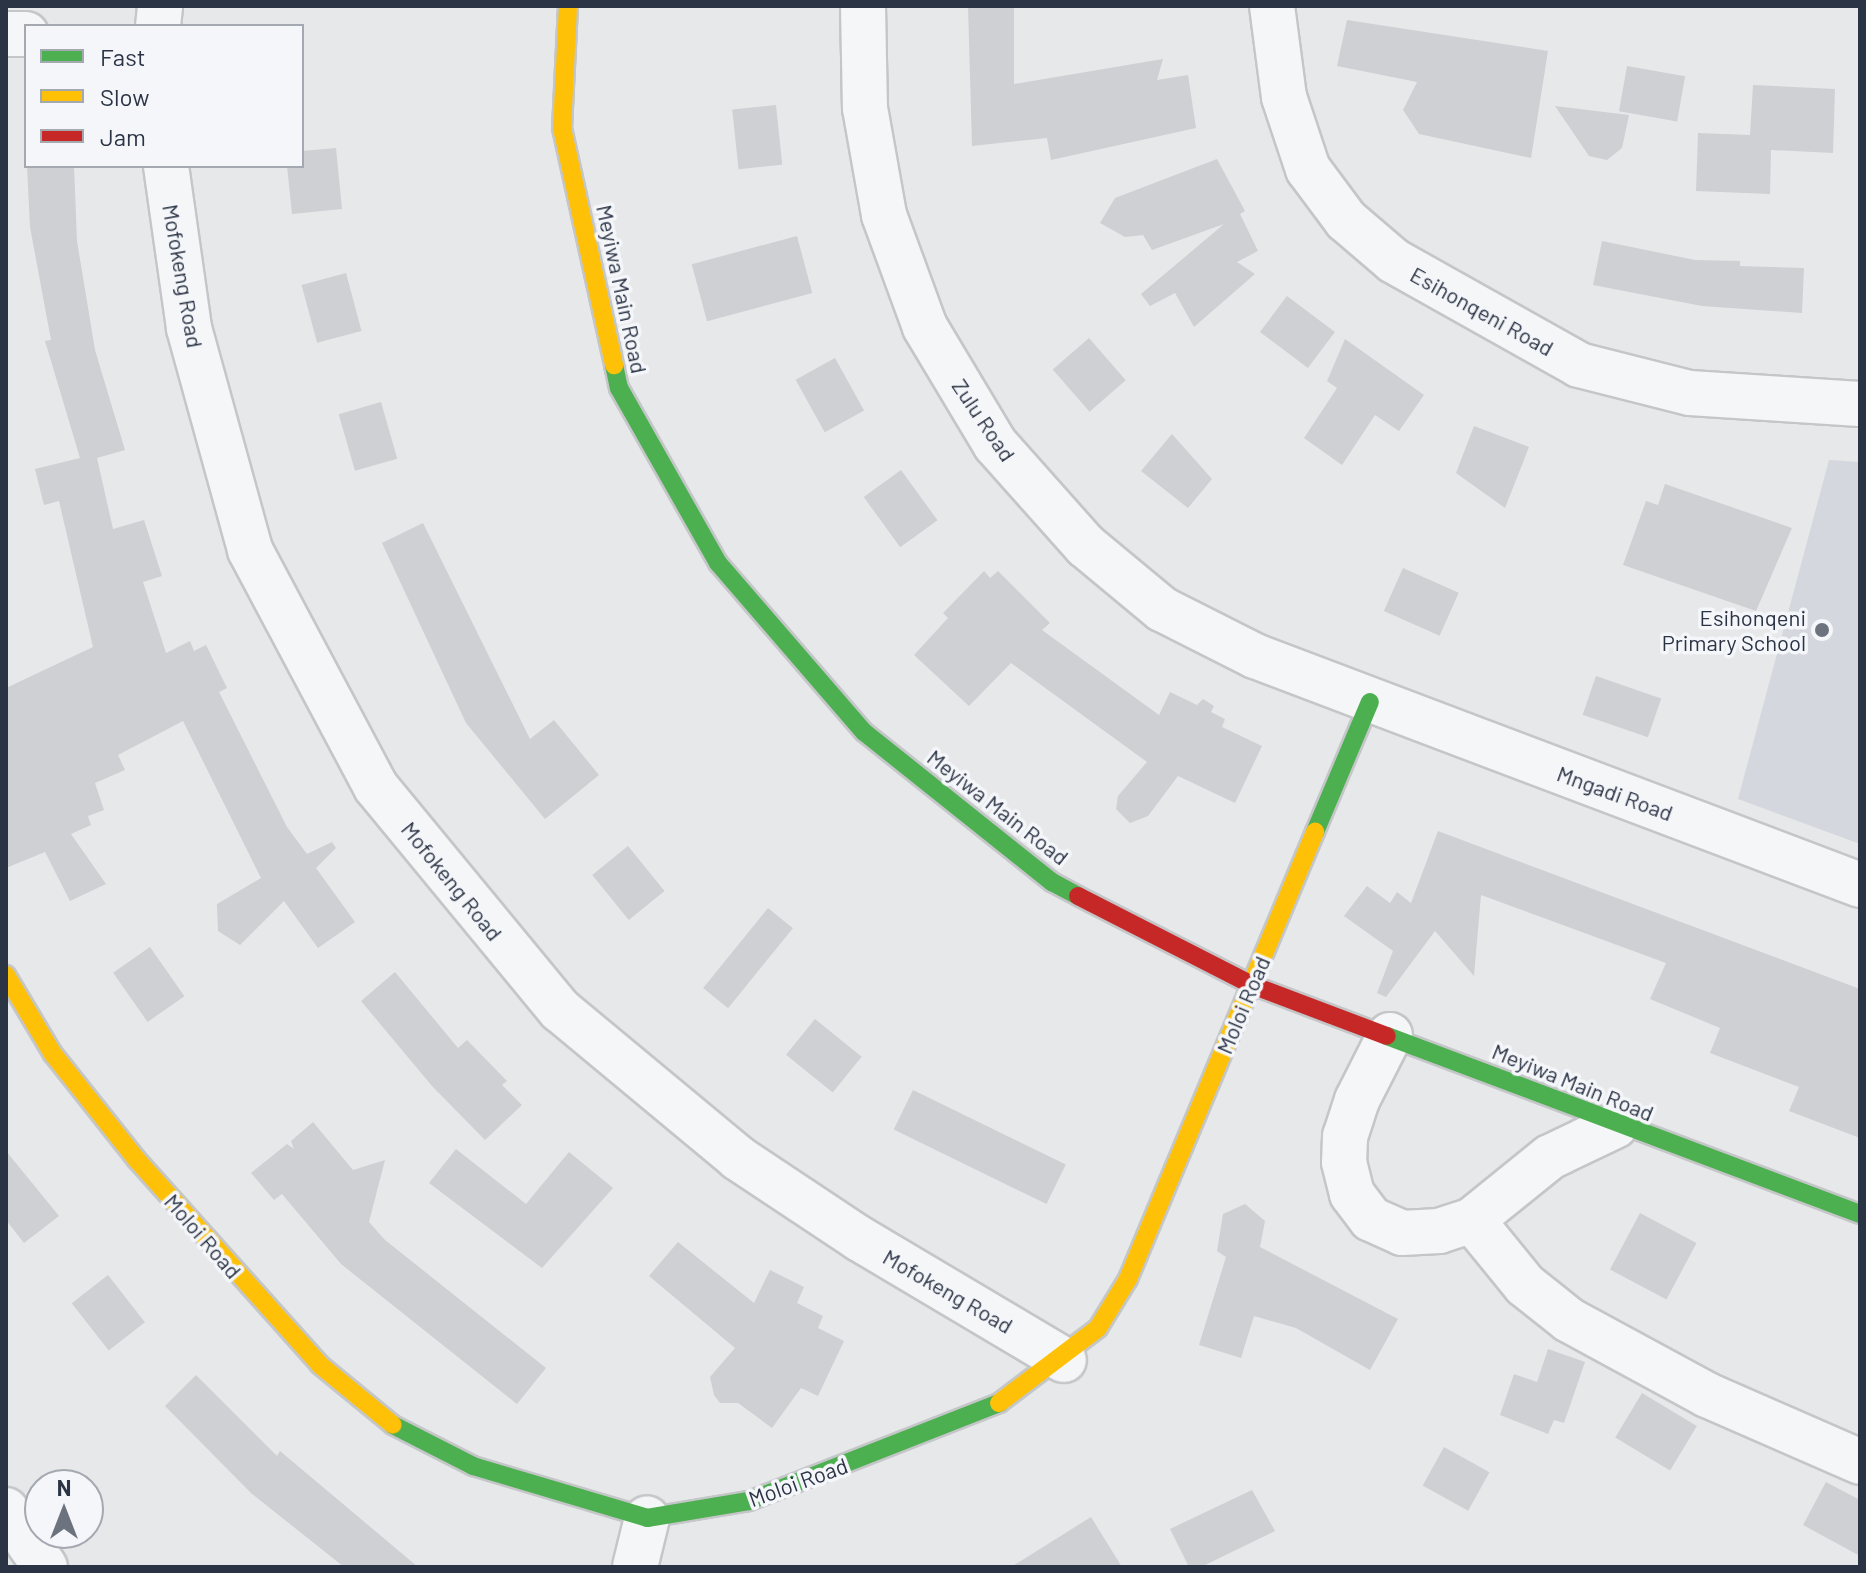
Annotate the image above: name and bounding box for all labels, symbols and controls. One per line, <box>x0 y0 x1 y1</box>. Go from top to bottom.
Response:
legend <box>24 24 304 168</box>
text: Fast <box>100 42 145 71</box>
text: Slow <box>100 82 149 111</box>
text: Jam <box>100 122 146 151</box>
street label: Mofokeng Road <box>157 202 209 350</box>
street label: Meyiwa Main Road <box>591 202 653 376</box>
street label: Esihonqeni Road <box>1406 261 1558 361</box>
street label: Zulu Road <box>947 374 1021 466</box>
place label: Esihonqeni Primary School <box>1662 604 1806 656</box>
marker: Esihonqeni Primary School <box>1813 621 1831 639</box>
street label: Meyiwa Main Road <box>922 744 1074 870</box>
street label: Mngadi Road <box>1554 760 1676 826</box>
street label: Mofokeng Road <box>396 816 508 946</box>
street label: Moloi Road <box>1211 952 1275 1058</box>
street label: Meyiwa Main Road <box>1488 1038 1658 1126</box>
street label: Moloi Road <box>159 1188 247 1284</box>
street label: Mofokeng Road <box>878 1243 1018 1339</box>
street label: Moloi Road <box>745 1452 851 1512</box>
north arrow <box>24 1469 104 1549</box>
text: N <box>57 1474 71 1500</box>

